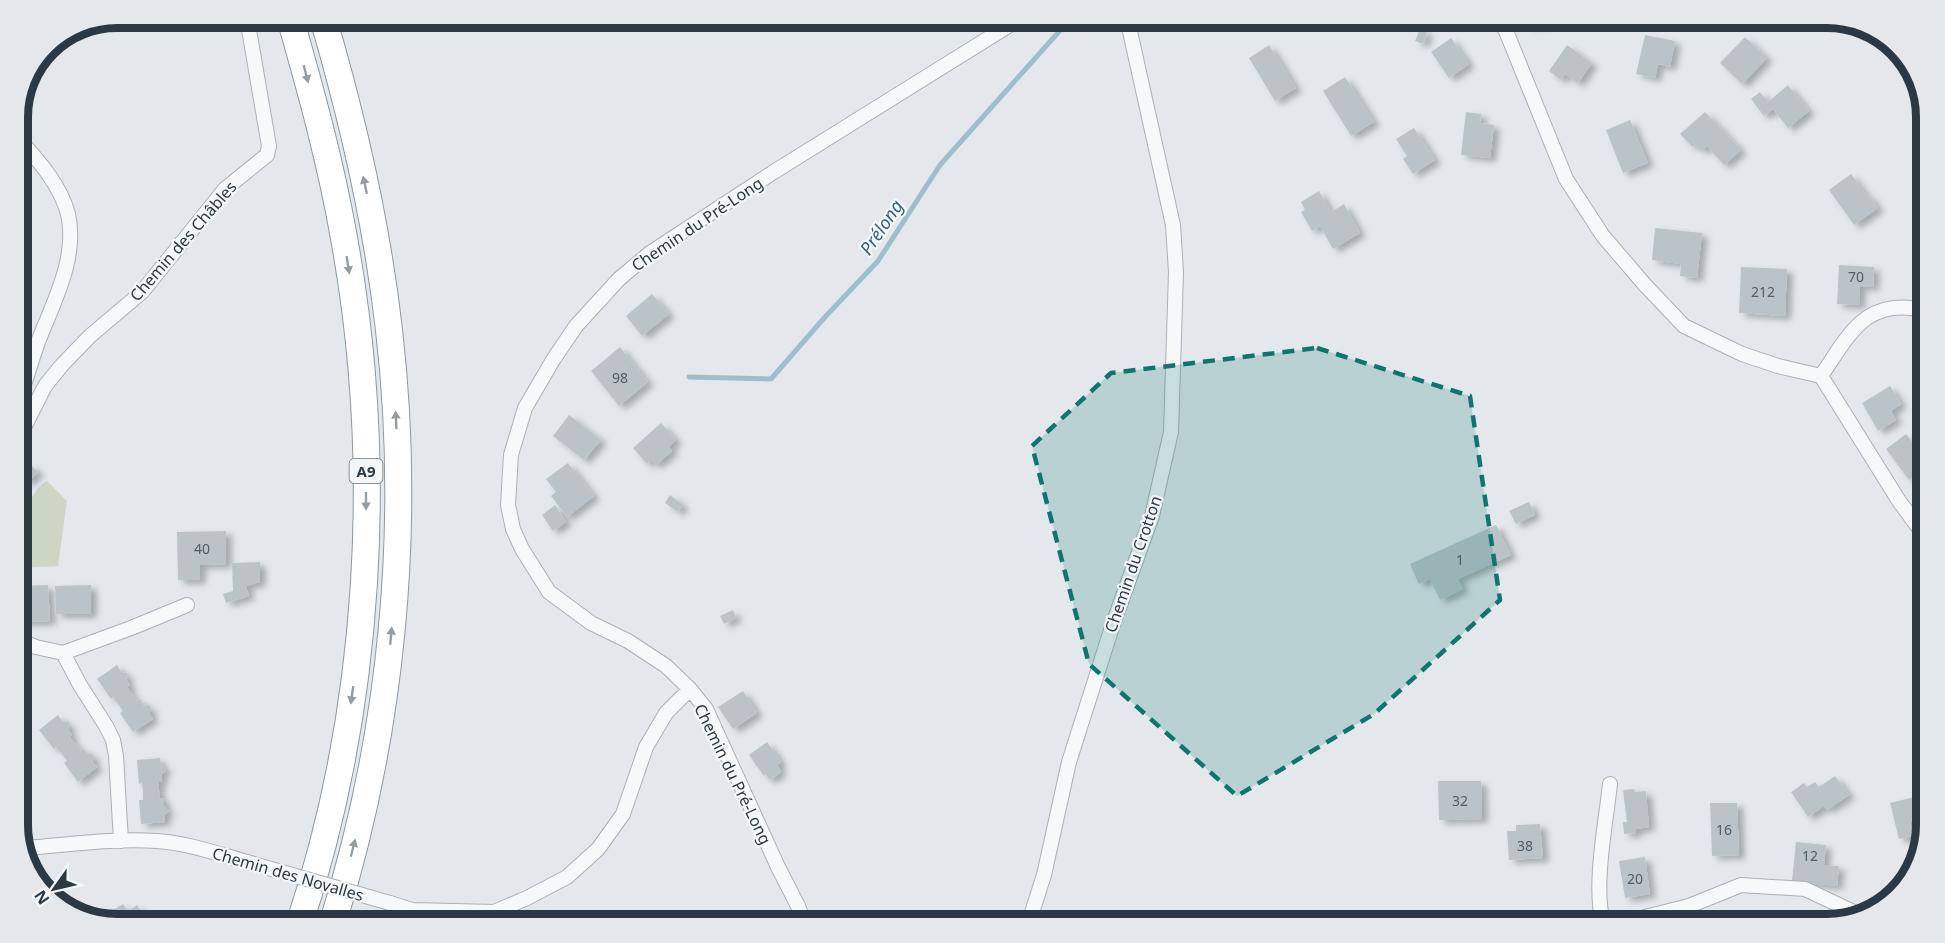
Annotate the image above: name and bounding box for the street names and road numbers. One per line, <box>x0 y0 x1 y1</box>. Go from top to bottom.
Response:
street label: Chemin du Pré-Long <box>627 172 767 276</box>
street label: Chemin des Châbles <box>125 176 241 306</box>
road number: A9 <box>350 459 382 483</box>
street label: Chemin du Crotton <box>1099 493 1167 635</box>
street label: Chemin du Pré-Long <box>689 700 777 848</box>
street label: Chemin des Novalles <box>210 842 366 906</box>

